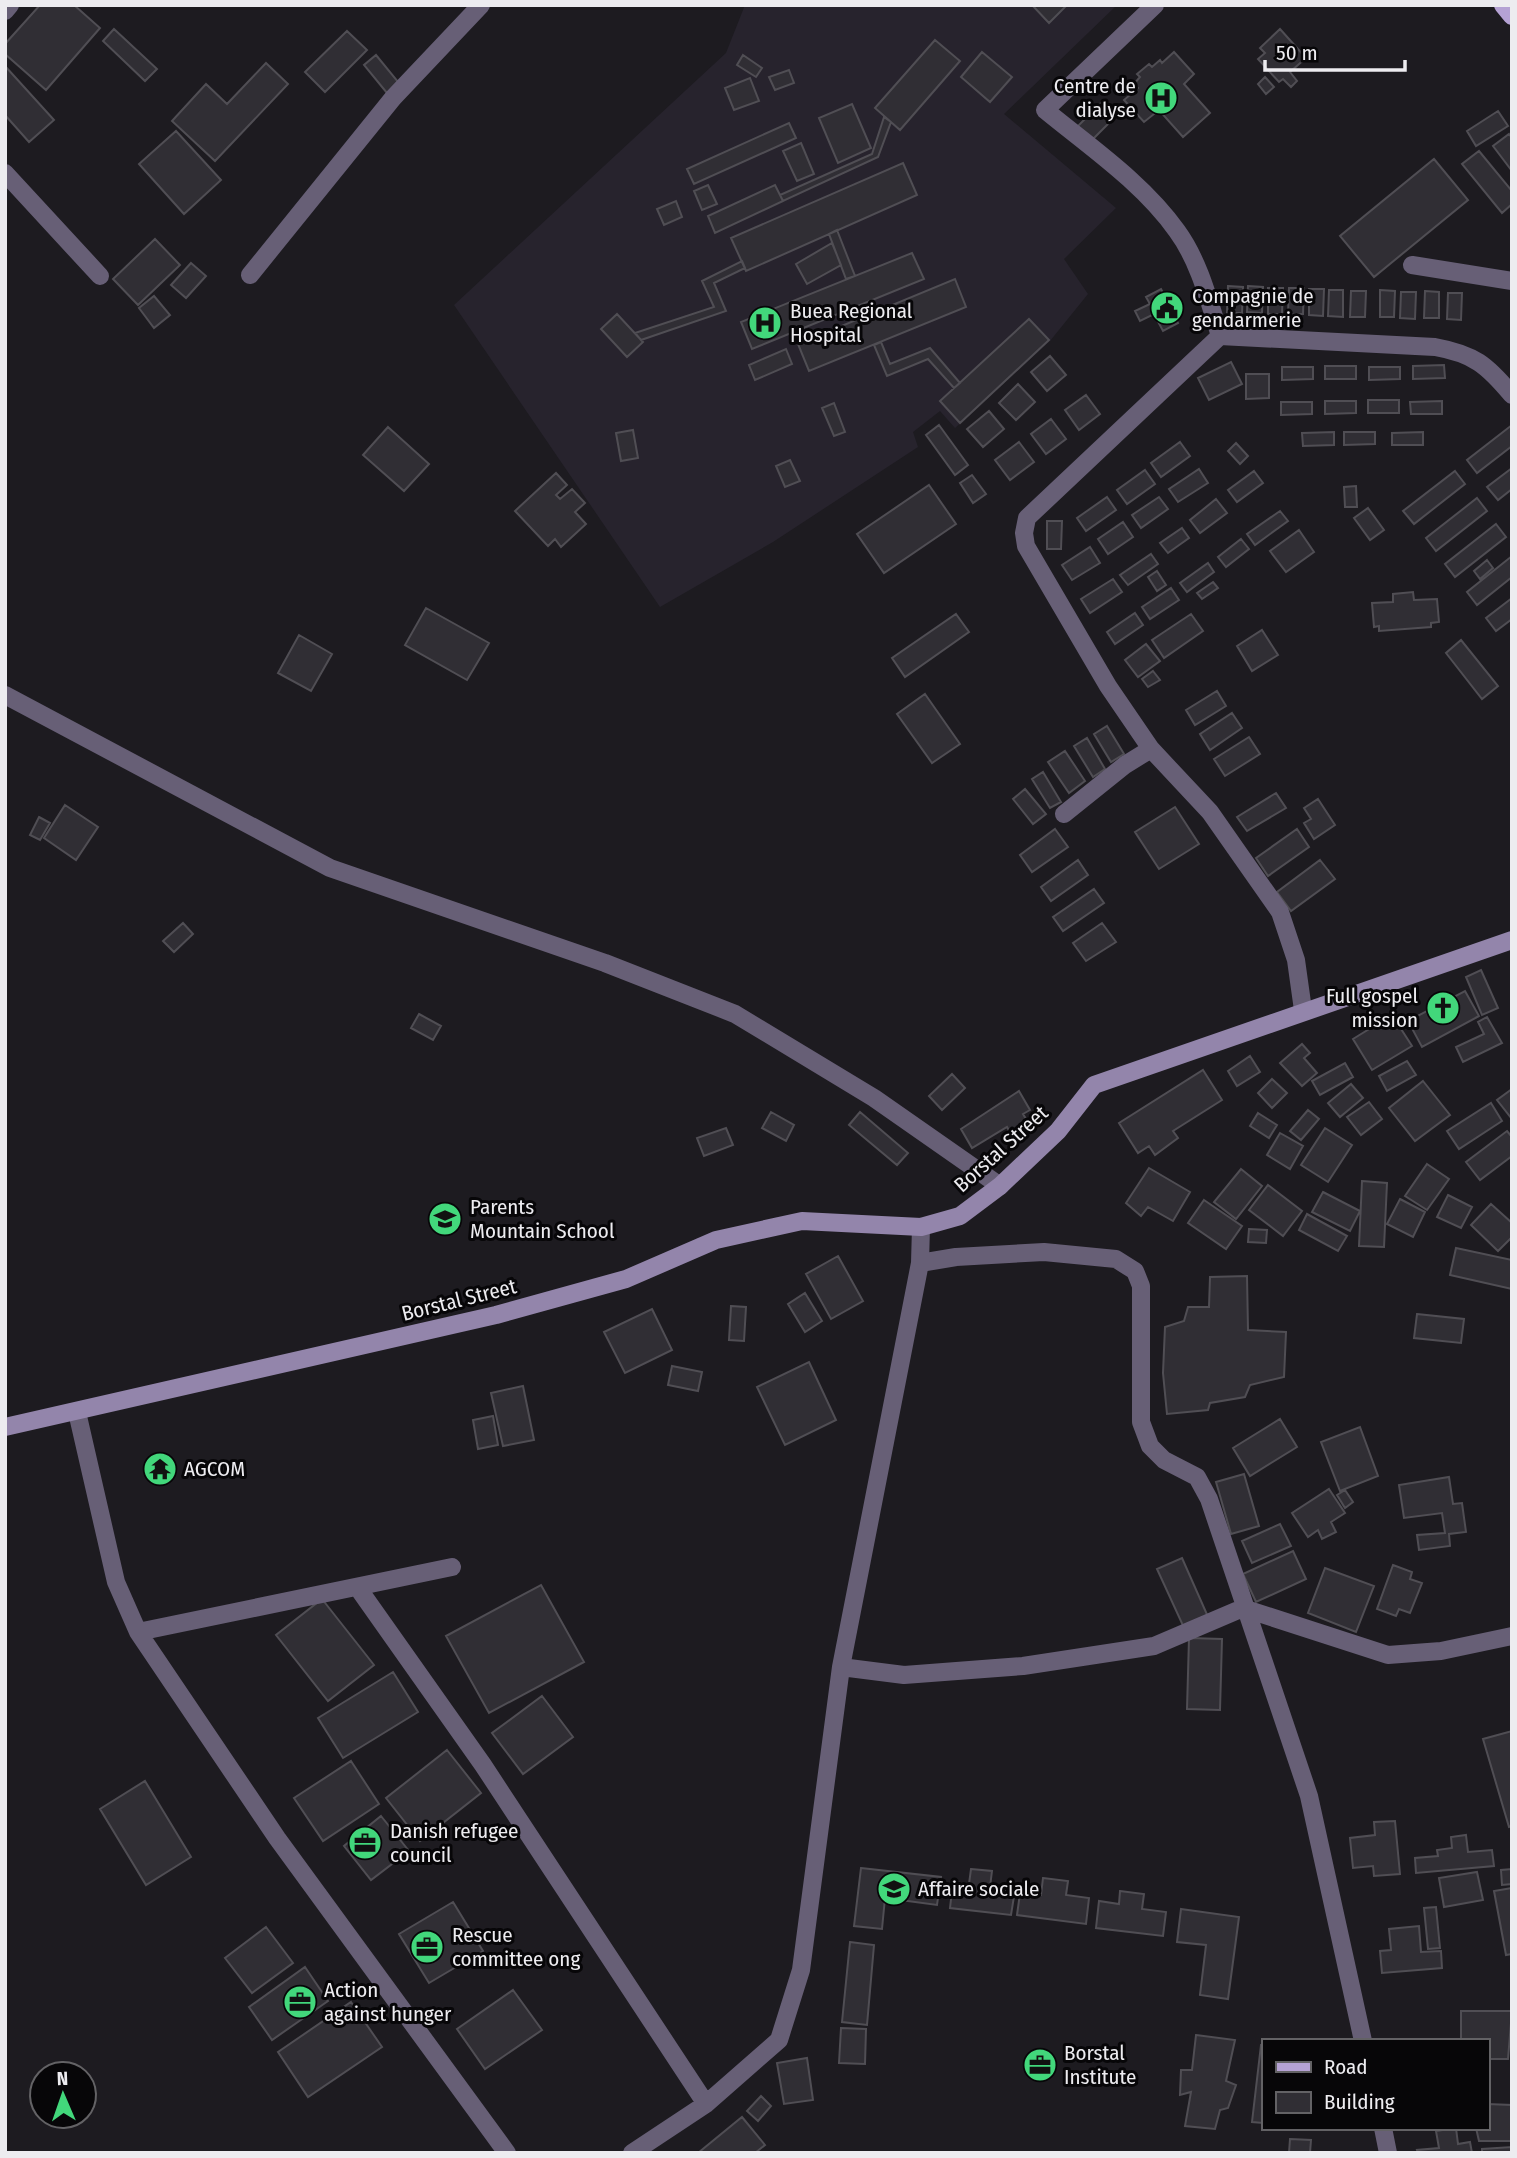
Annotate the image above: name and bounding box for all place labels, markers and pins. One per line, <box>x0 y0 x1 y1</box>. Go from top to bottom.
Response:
place label: Centre de dialyse <box>1054 73 1136 123</box>
hospital icon: Centre de dialyse <box>1142 79 1180 117</box>
place label: Compagnie de gendarmerie <box>1192 283 1314 333</box>
public building icon: Compagnie de gendarmerie <box>1148 289 1186 327</box>
place label: Buea Regional Hospital <box>790 298 913 348</box>
hospital icon: Buea Regional Hospital <box>746 304 784 342</box>
place label: Full gospel mission <box>1326 983 1418 1033</box>
church icon: Full gospel mission <box>1424 989 1462 1027</box>
place label: Parents Mountain School <box>470 1194 615 1244</box>
school or university icon: Parents Mountain School <box>426 1200 464 1238</box>
temple icon: AGCOM <box>141 1450 179 1488</box>
place label: AGCOM <box>184 1456 245 1482</box>
place label: Danish refugee council <box>390 1818 518 1868</box>
office icon: Danish refugee council <box>346 1824 384 1862</box>
school or university icon: Affaire sociale <box>875 1870 913 1908</box>
place label: Affaire sociale <box>918 1876 1039 1902</box>
place label: Rescue committee ong <box>452 1922 580 1972</box>
office icon: Rescue committee ong <box>408 1928 446 1966</box>
place label: Action against hunger <box>324 1977 452 2027</box>
office icon: Action against hunger <box>281 1983 319 2021</box>
place label: Borstal Institute <box>1064 2040 1136 2090</box>
office icon: Borstal Institute <box>1021 2046 1059 2084</box>

